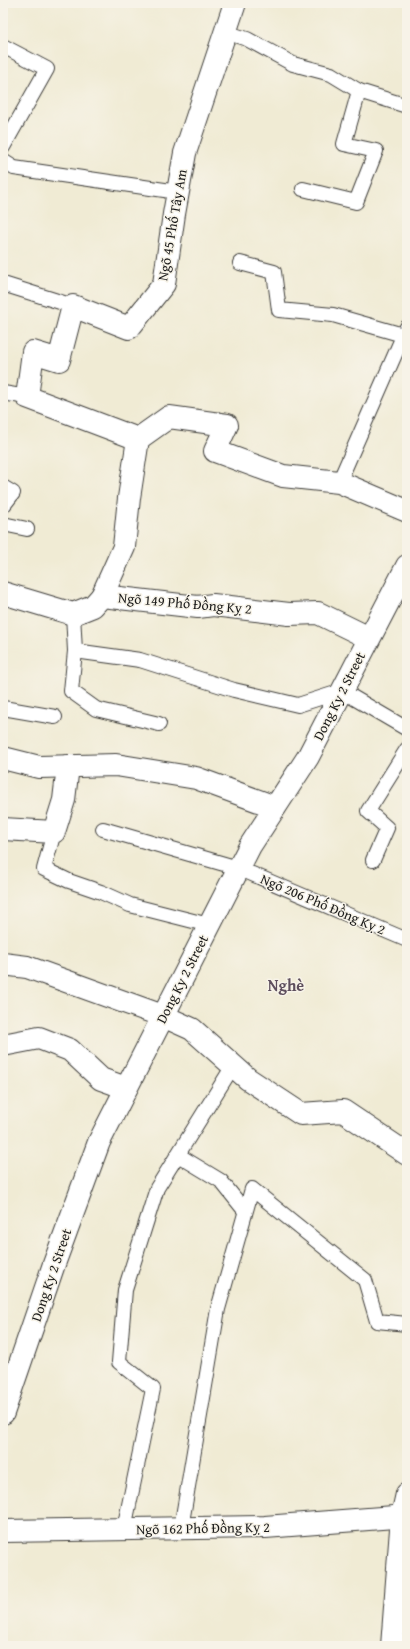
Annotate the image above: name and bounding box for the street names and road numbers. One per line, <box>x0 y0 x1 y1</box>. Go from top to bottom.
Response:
street label: Ngõ 45 Phố Tây Am <box>152 167 192 282</box>
street label: Ngõ 149 Phố Đồng Kỵ 2 <box>117 587 253 619</box>
street label: Dong Ky 2 Street <box>308 648 370 744</box>
street label: Ngõ 206 Phố Đồng Kỵ 2 <box>257 869 389 939</box>
street label: Dong Ky 2 Street <box>151 931 213 1027</box>
street label: Dong Ky 2 Street <box>26 1226 76 1324</box>
street label: Ngõ 162 Phố Đồng Kỵ 2 <box>136 1517 270 1539</box>

